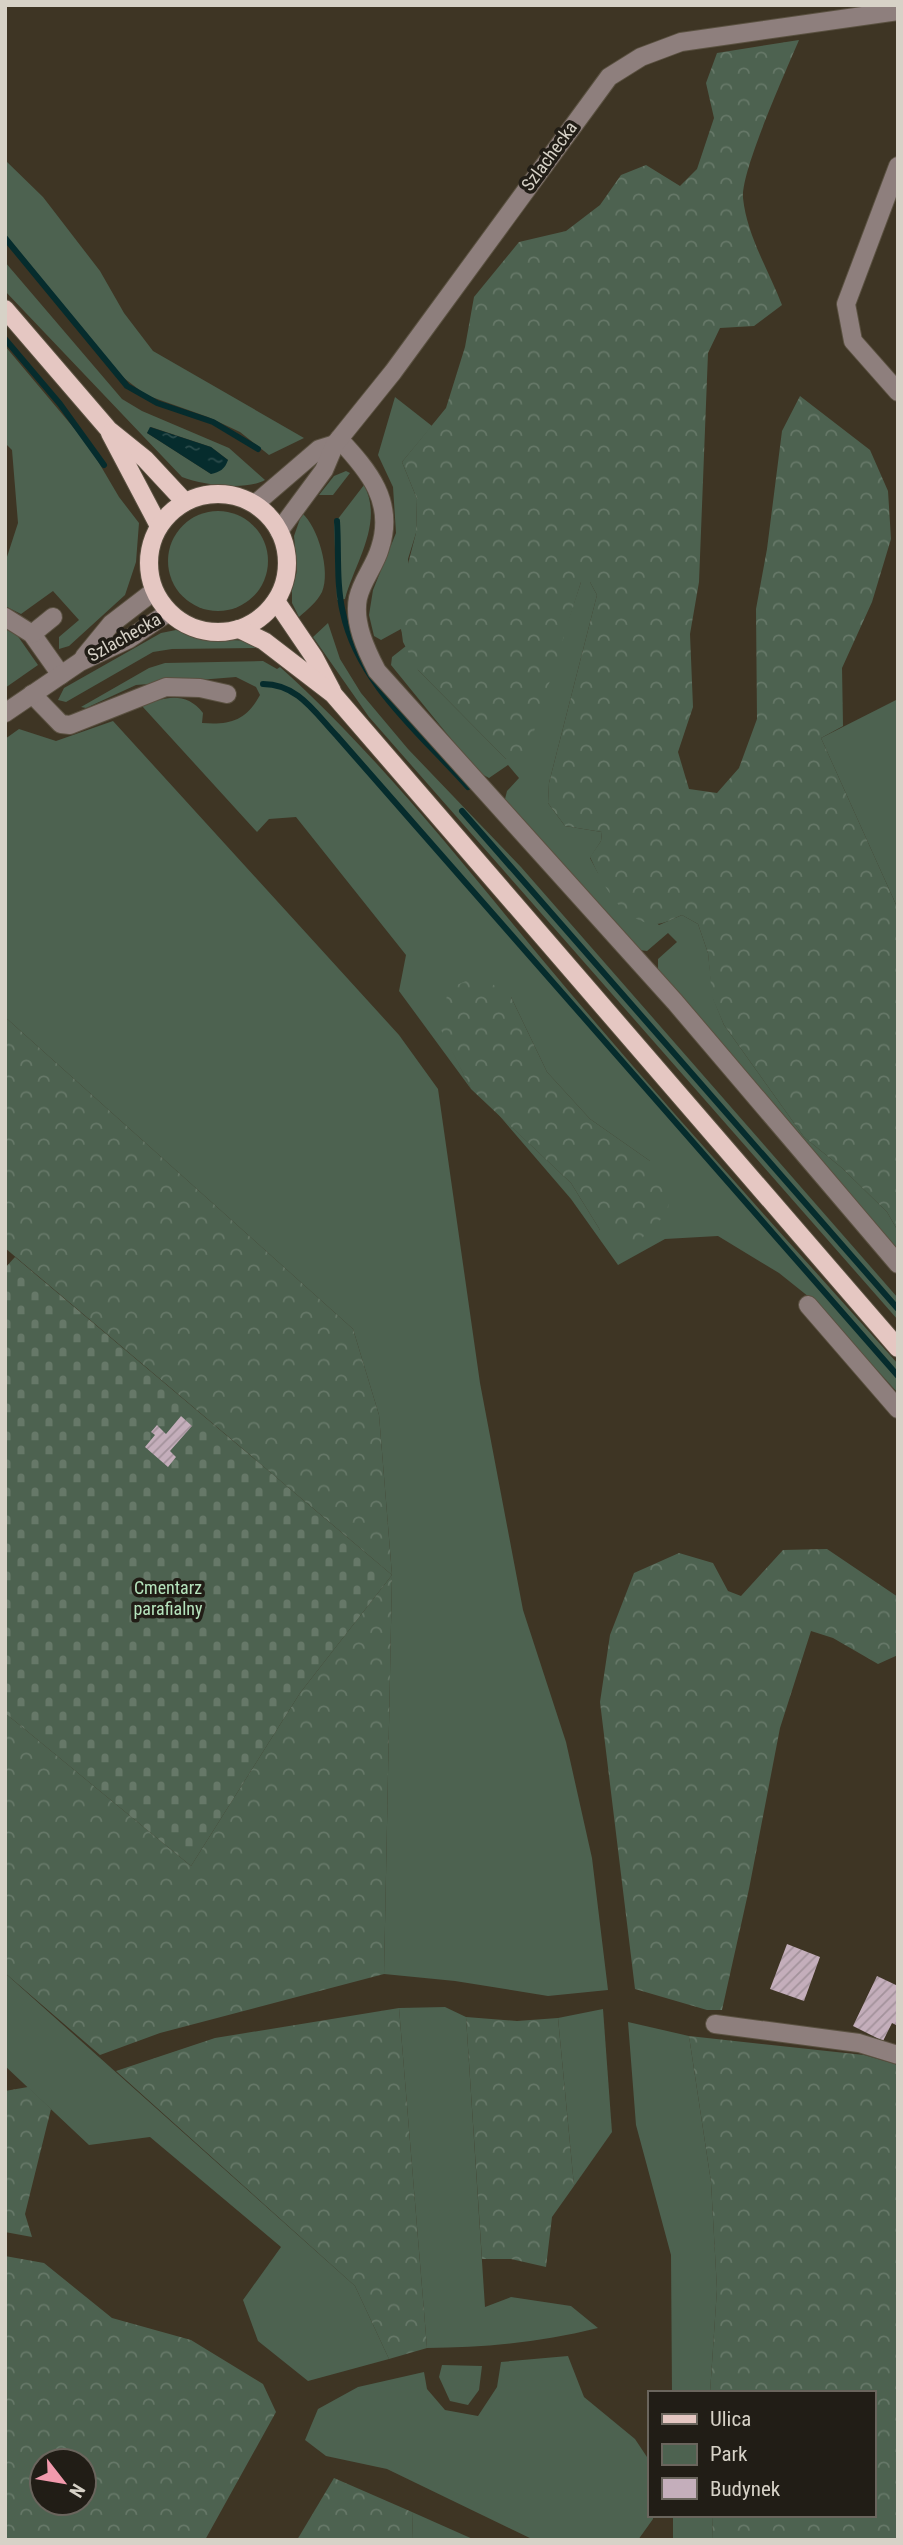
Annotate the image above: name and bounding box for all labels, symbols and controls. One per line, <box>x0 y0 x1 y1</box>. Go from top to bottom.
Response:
street label: Szlachecka <box>517 117 581 195</box>
street label: Szlachecka <box>84 608 164 666</box>
park label: Cmentarz parafialny <box>133 1577 203 1619</box>
legend <box>648 2391 875 2517</box>
text: Ulica <box>710 2407 751 2431</box>
text: Park <box>710 2442 748 2466</box>
north arrow <box>28 2447 98 2517</box>
text: Budynek <box>710 2477 781 2501</box>
text: N <box>64 2480 90 2501</box>

